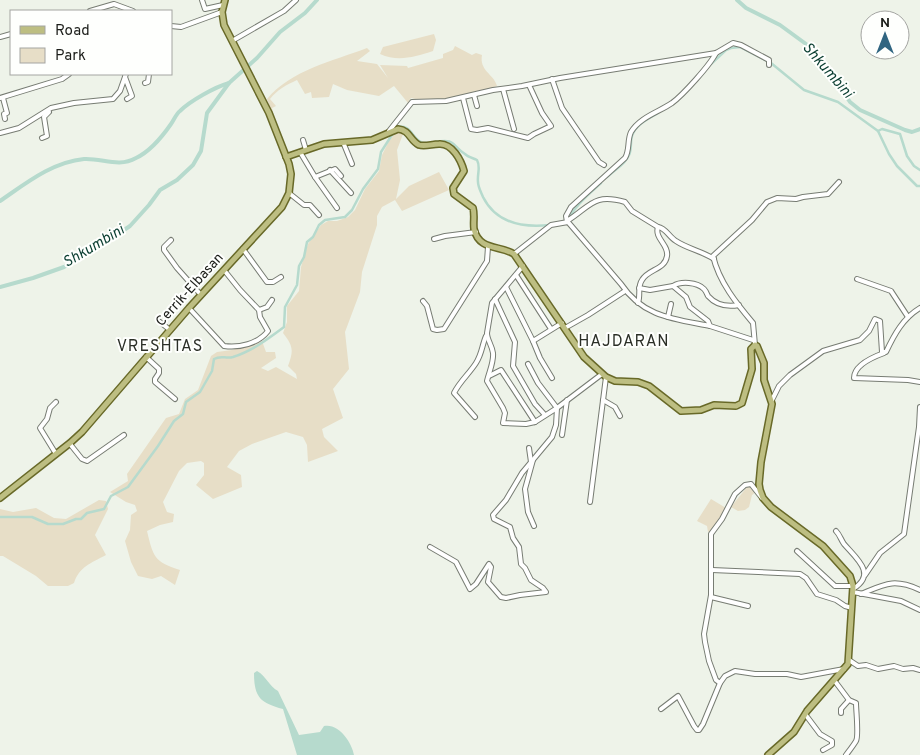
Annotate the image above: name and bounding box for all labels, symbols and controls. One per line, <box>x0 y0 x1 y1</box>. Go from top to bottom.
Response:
legend <box>10 10 172 75</box>
north arrow <box>860 10 910 60</box>
text: N <box>880 15 890 32</box>
text: Road <box>55 22 90 41</box>
water label: Shkumbini <box>797 39 857 104</box>
text: Park <box>55 47 86 66</box>
water label: Shkumbini <box>60 221 129 273</box>
street label: Cerrik-Elbasan <box>153 250 227 330</box>
district label: HAJDARAN <box>578 332 670 352</box>
district label: VRESHTAS <box>117 337 203 357</box>

